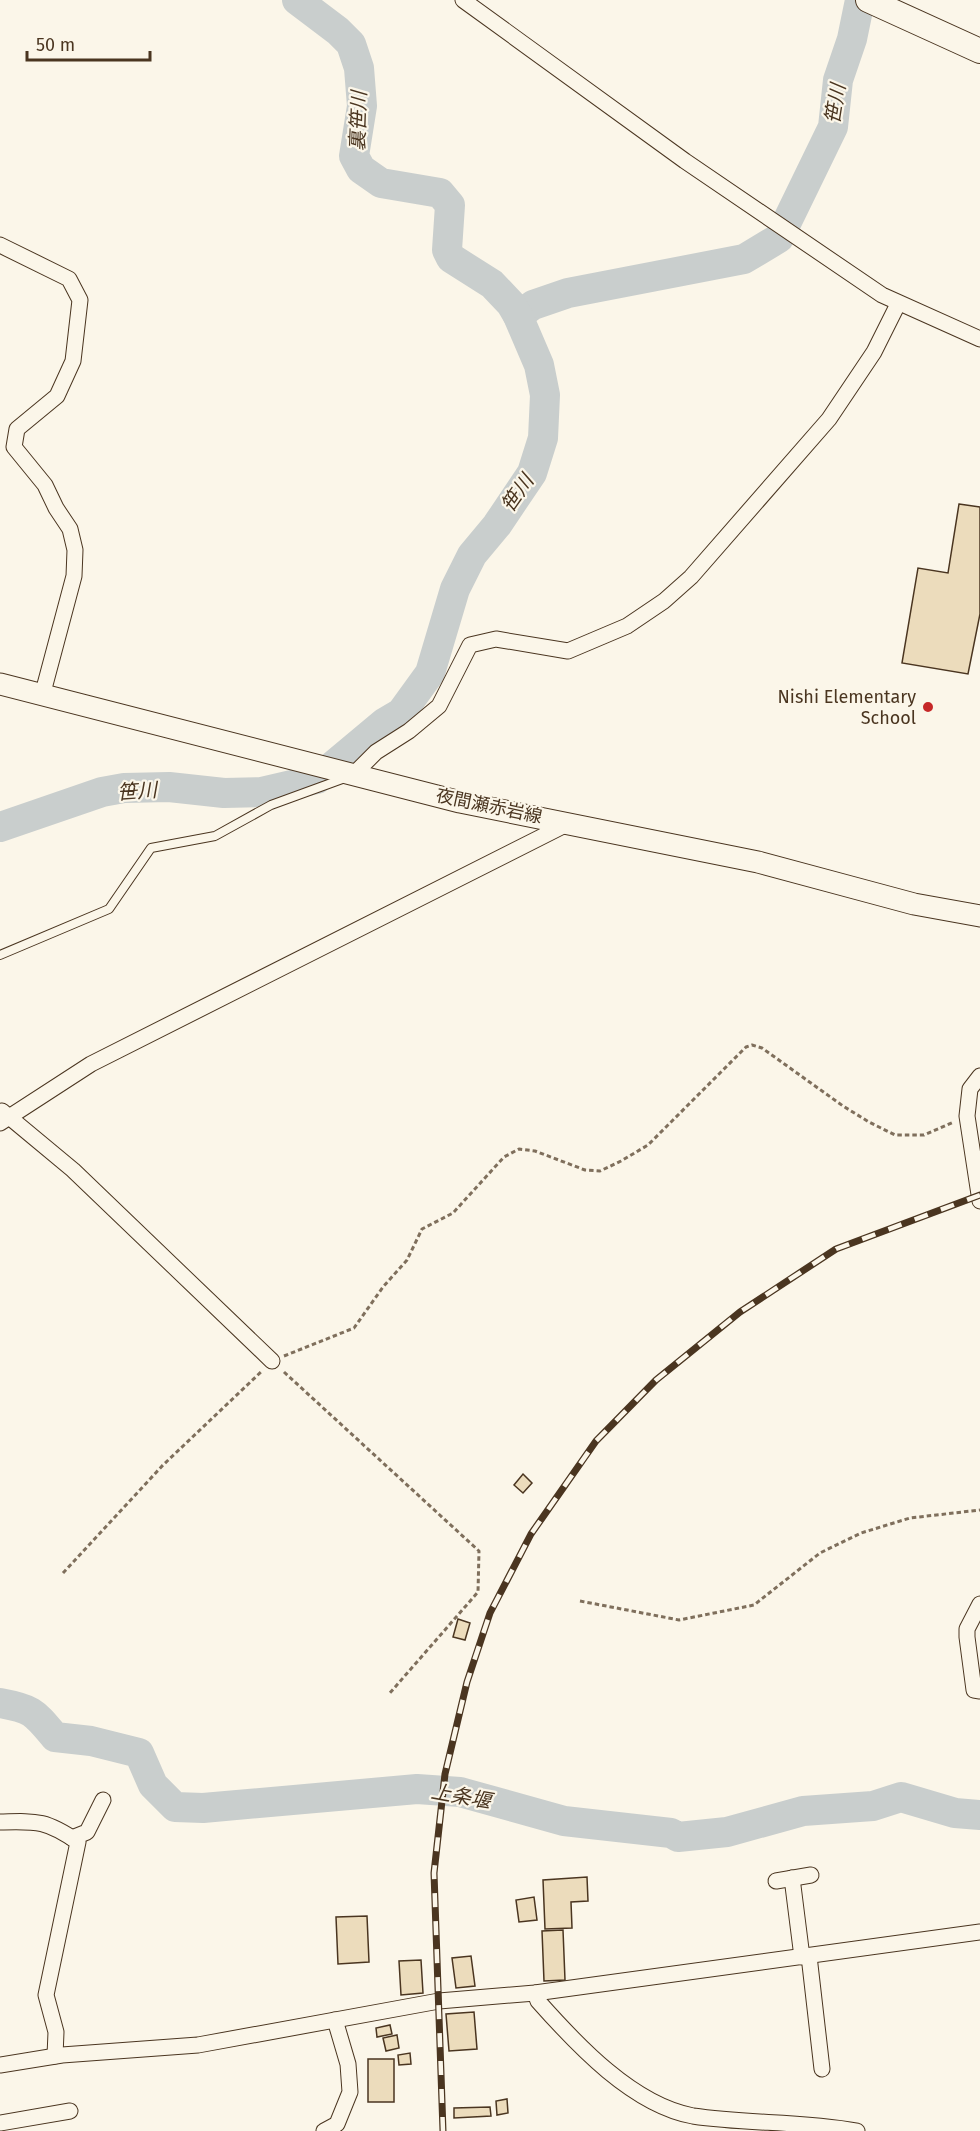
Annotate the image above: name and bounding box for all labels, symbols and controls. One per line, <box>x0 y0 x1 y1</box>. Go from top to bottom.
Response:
scale bar <box>27 24 150 62</box>
text: 50 m <box>36 34 75 56</box>
water label: 笹川 <box>820 80 850 126</box>
water label: 裏笹川 <box>345 89 371 151</box>
water label: 笹川 <box>496 468 539 516</box>
place label: Nishi Elementary School <box>778 686 916 729</box>
marker: Nishi Elementary School <box>921 700 935 714</box>
water label: 笹川 <box>116 777 160 804</box>
street label: 夜間瀬赤岩線 <box>434 784 544 828</box>
water label: 上条堰 <box>429 1779 497 1814</box>

